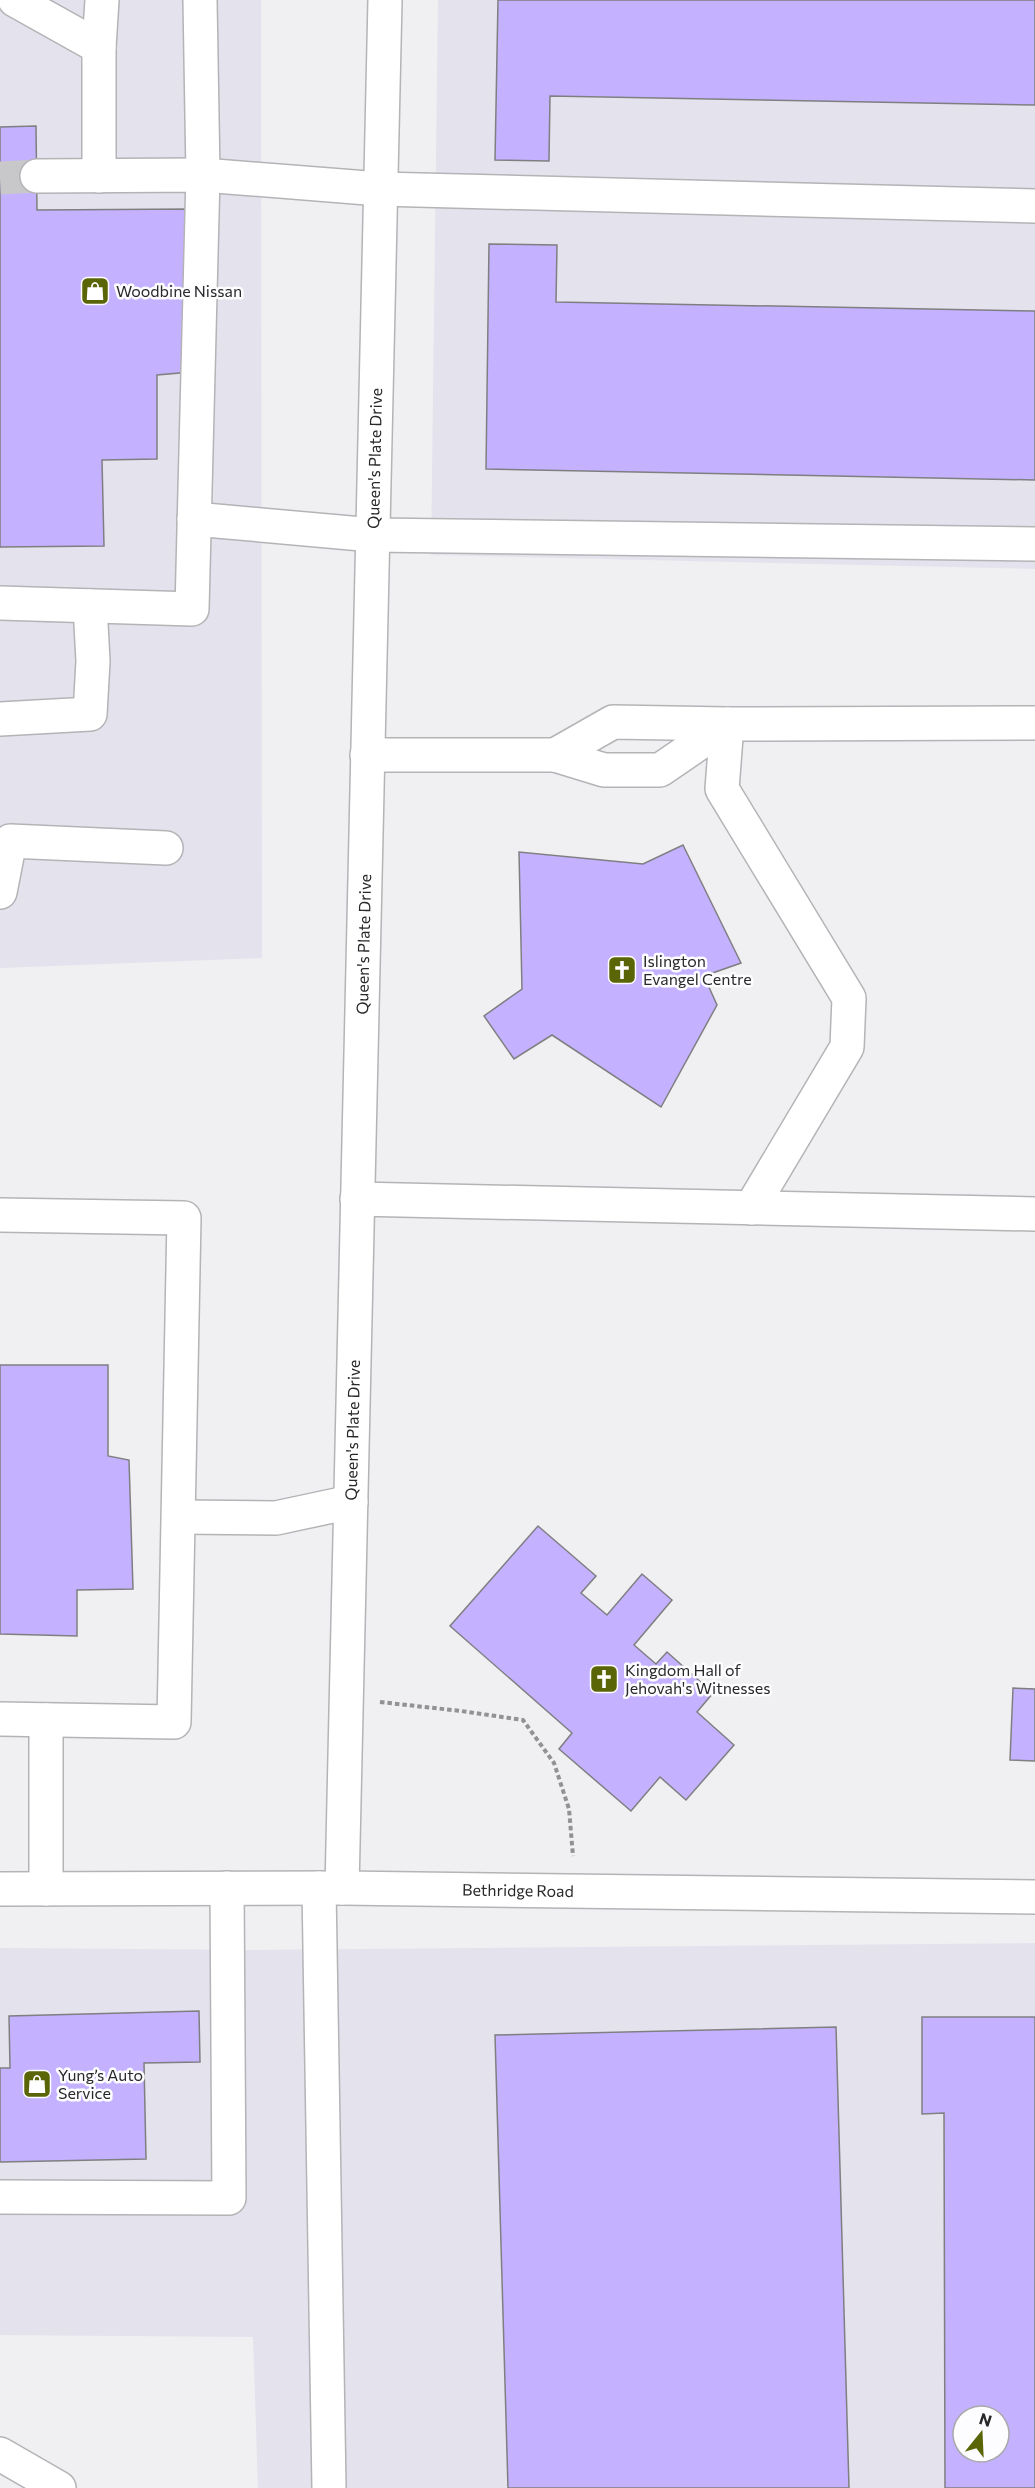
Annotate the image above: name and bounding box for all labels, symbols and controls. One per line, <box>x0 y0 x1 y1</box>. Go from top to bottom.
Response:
shop icon: Woodbine Nissan <box>79 275 111 307</box>
place label: Woodbine Nissan <box>116 281 242 300</box>
street label: Queen's Plate Drive <box>363 388 385 529</box>
street label: Queen's Plate Drive <box>352 874 374 1015</box>
place label: Islington Evangel Centre <box>643 951 752 988</box>
church icon: Islington Evangel Centre <box>606 954 638 986</box>
street label: Queen's Plate Drive <box>341 1359 363 1501</box>
place label: Kingdom Hall of Jehovah's Witnesses <box>625 1660 771 1697</box>
church icon: Kingdom Hall of Jehovah's Witnesses <box>588 1663 620 1695</box>
street label: Bethridge Road <box>462 1880 574 1900</box>
place label: Yung’s Auto Service <box>58 2065 143 2102</box>
shop icon: Yung’s Auto Service <box>21 2068 53 2100</box>
north arrow <box>951 2404 1011 2464</box>
text: N <box>977 2408 994 2430</box>

